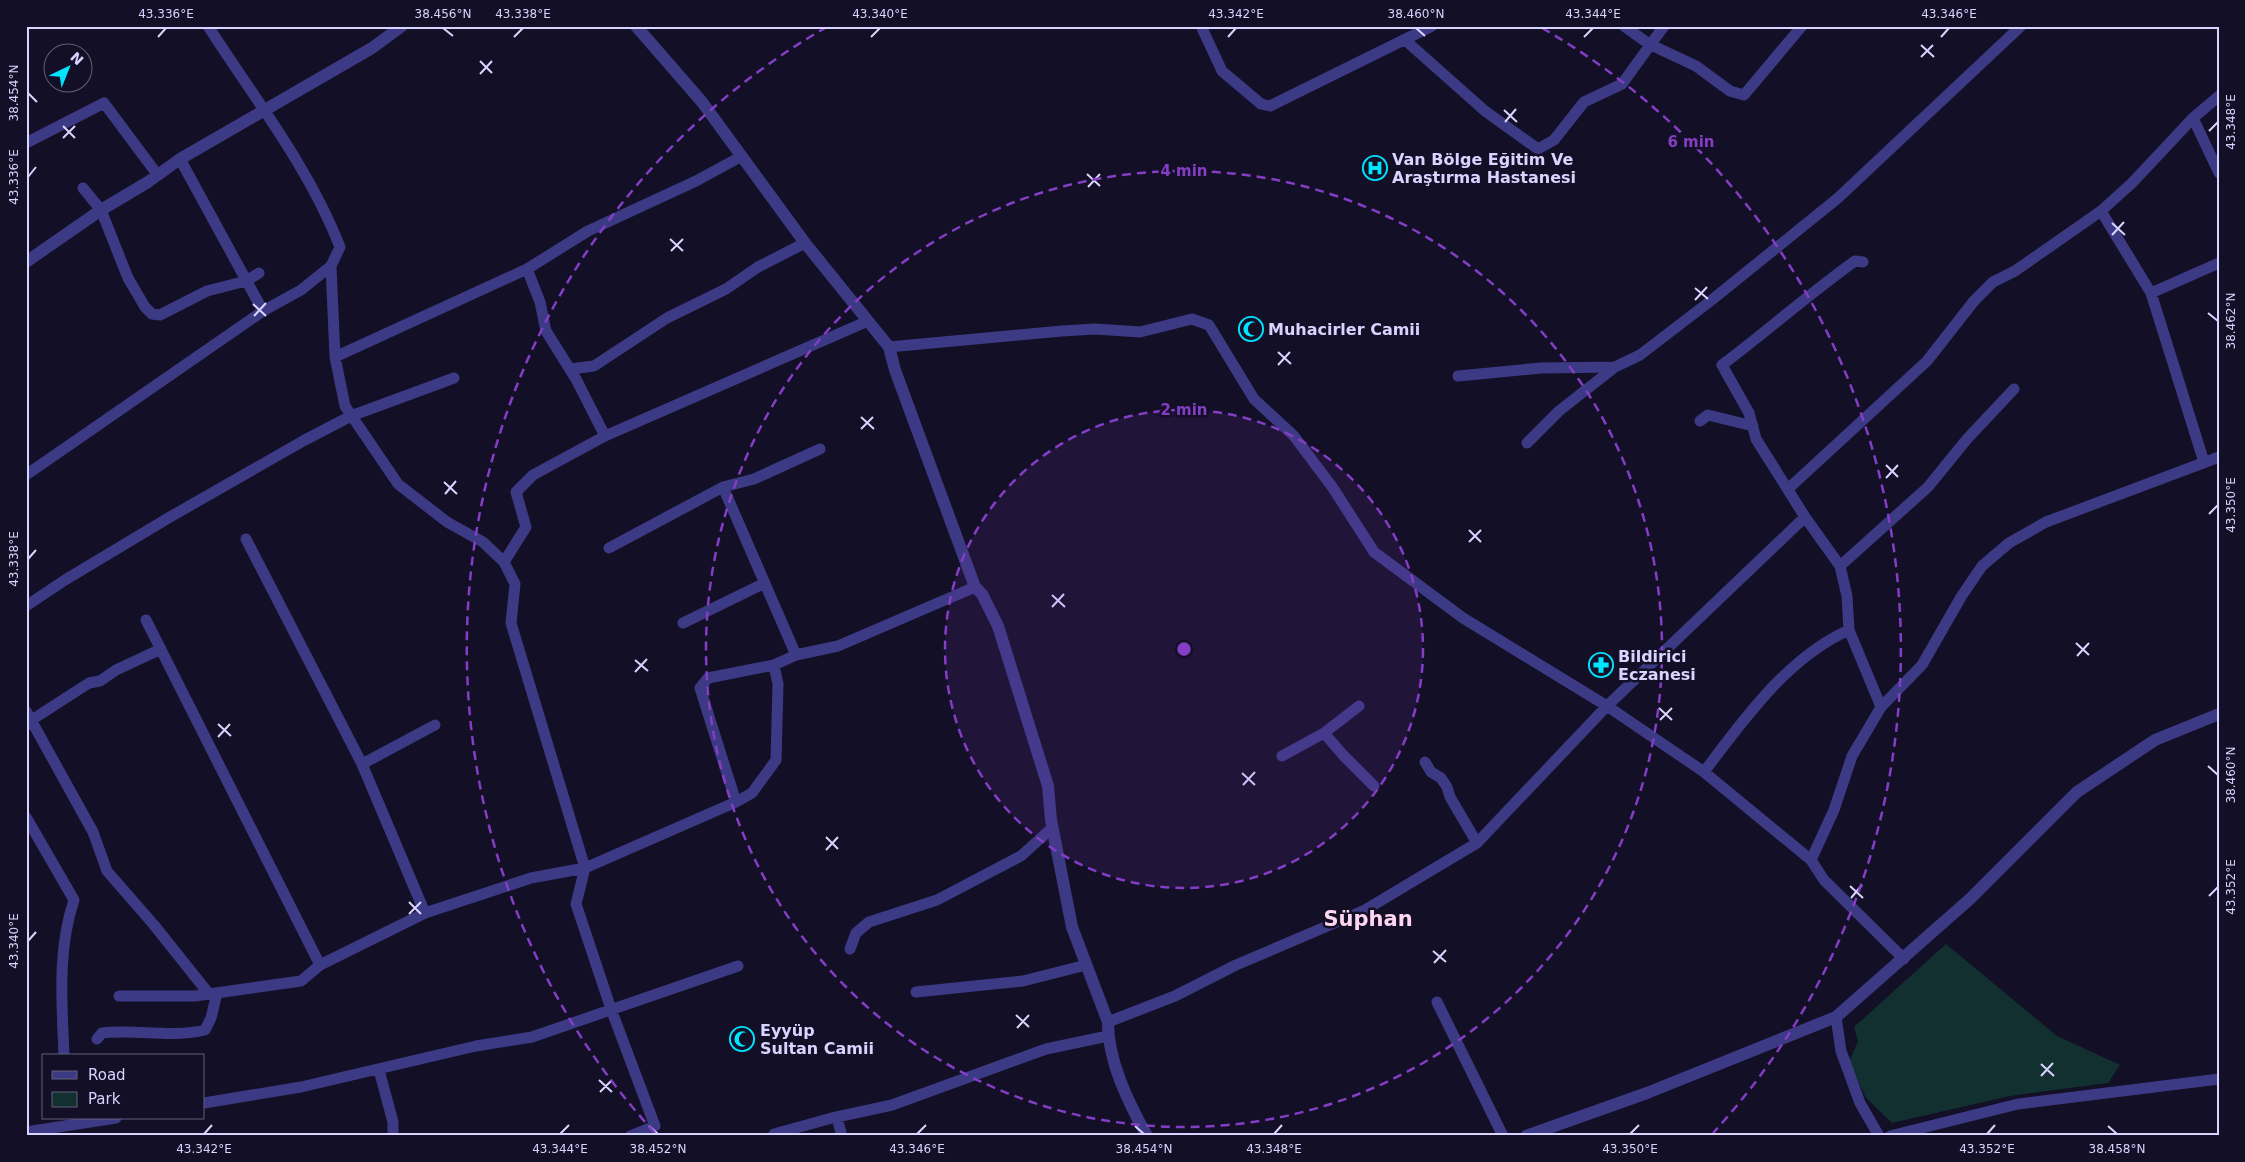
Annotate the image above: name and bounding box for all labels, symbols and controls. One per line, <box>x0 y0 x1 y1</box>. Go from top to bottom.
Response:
text: 43.336°E <box>138 7 194 21</box>
text: 38.456°N <box>415 7 471 21</box>
text: 43.338°E <box>495 7 551 21</box>
text: 43.340°E <box>852 7 908 21</box>
text: 43.342°E <box>1208 7 1264 21</box>
text: 38.460°N <box>1388 7 1444 21</box>
text: 43.344°E <box>1565 7 1621 21</box>
text: 43.346°E <box>1921 7 1977 21</box>
north arrow <box>42 42 92 92</box>
text: N <box>67 49 87 68</box>
text: 38.454°N <box>7 65 21 121</box>
text: 43.348°E <box>2224 94 2238 150</box>
text: 6 min <box>1667 133 1715 151</box>
text: 43.336°E <box>7 149 21 205</box>
place label: Van Bölge Eğitim Ve Araştırma Hastanesi <box>1392 150 1576 187</box>
hospital icon: Van Bölge Eğitim Ve Araştırma Hastanesi <box>1362 155 1388 181</box>
text: 4 min <box>1160 162 1208 180</box>
text: 38.462°N <box>2224 293 2238 349</box>
mosque icon: Muhacirler Camii <box>1238 316 1264 342</box>
place label: Muhacirler Camii <box>1268 320 1420 339</box>
text: 2 min <box>1160 401 1208 419</box>
text: 43.350°E <box>2224 477 2238 533</box>
text: 43.338°E <box>7 531 21 587</box>
centre of rings <box>1175 640 1193 658</box>
place label: Bildirici Eczanesi <box>1618 647 1696 684</box>
pharmacy icon: Bildirici Eczanesi <box>1588 652 1614 678</box>
text: 38.460°N <box>2224 747 2238 803</box>
text: 43.352°E <box>2224 859 2238 915</box>
district label: Süphan <box>1323 907 1413 931</box>
text: 43.340°E <box>7 913 21 969</box>
place label: Eyyüp Sultan Camii <box>760 1021 874 1058</box>
mosque icon: Eyyüp Sultan Camii <box>729 1026 755 1052</box>
legend <box>42 1054 205 1120</box>
text: Road <box>88 1066 126 1084</box>
text: Park <box>88 1090 121 1108</box>
text: 43.342°E <box>176 1142 232 1156</box>
text: 43.344°E <box>532 1142 588 1156</box>
text: 38.452°N <box>630 1142 686 1156</box>
text: 43.346°E <box>889 1142 945 1156</box>
text: 38.454°N <box>1116 1142 1172 1156</box>
text: 43.348°E <box>1246 1142 1302 1156</box>
text: 43.350°E <box>1602 1142 1658 1156</box>
text: 43.352°E <box>1959 1142 2015 1156</box>
text: 38.458°N <box>2089 1142 2145 1156</box>

